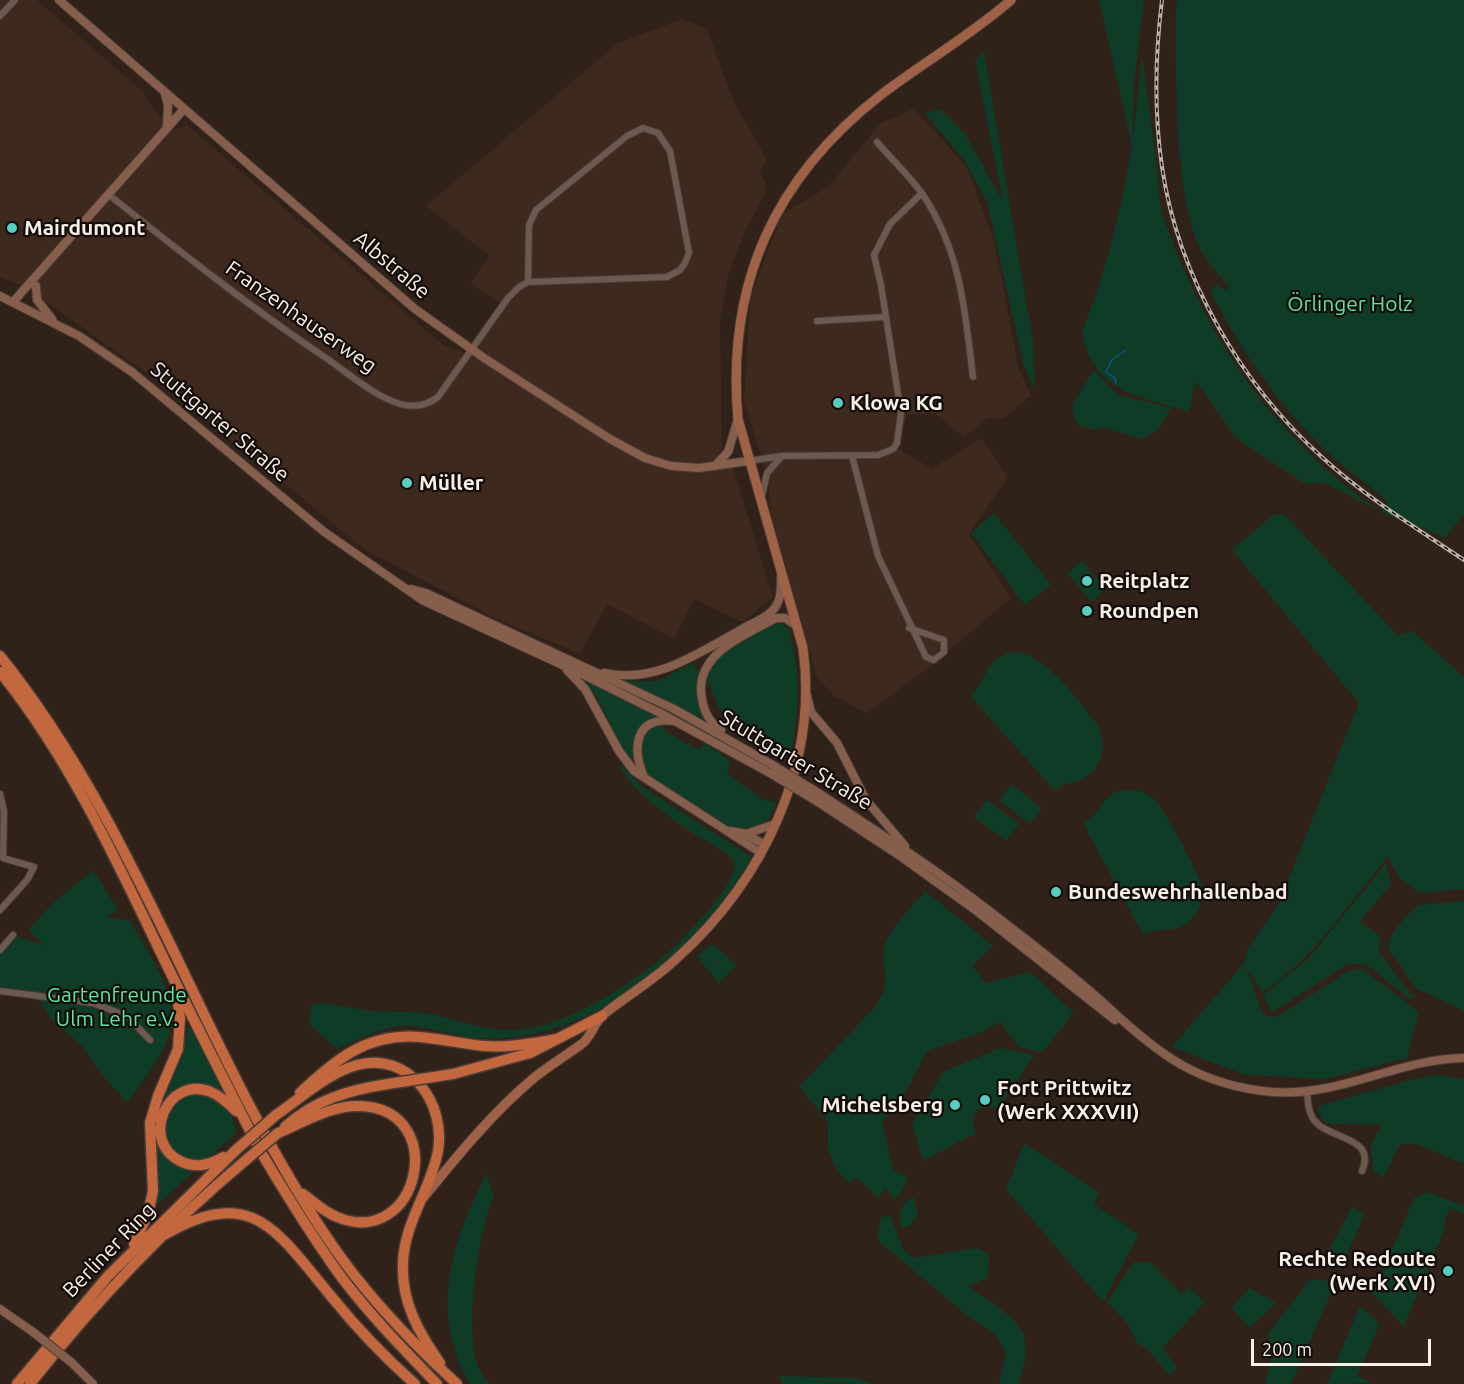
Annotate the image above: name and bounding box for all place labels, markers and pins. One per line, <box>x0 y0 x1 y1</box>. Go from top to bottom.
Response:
place label: Mairdumont <box>24 215 145 241</box>
marker: Mairdumont <box>5 221 19 235</box>
place label: Klowa KG <box>850 390 943 416</box>
marker: Klowa KG <box>831 396 845 410</box>
place label: Müller <box>419 470 483 496</box>
marker: Müller <box>400 476 414 490</box>
place label: Reitplatz <box>1099 568 1189 594</box>
marker: Reitplatz <box>1080 574 1094 588</box>
place label: Roundpen <box>1099 598 1199 624</box>
marker: Roundpen <box>1080 604 1094 618</box>
place label: Bundeswehrhallenbad <box>1068 879 1288 905</box>
marker: Bundeswehrhallenbad <box>1049 885 1063 899</box>
place label: Fort Prittwitz (Werk XXXVII) <box>997 1075 1139 1125</box>
place label: Michelsberg <box>822 1092 943 1118</box>
marker: Fort Prittwitz (Werk XXXVII) <box>978 1093 992 1107</box>
marker: Michelsberg <box>948 1098 962 1112</box>
place label: Rechte Redoute (Werk XVI) <box>1278 1246 1436 1296</box>
marker: Rechte Redoute (Werk XVI) <box>1441 1264 1455 1278</box>

